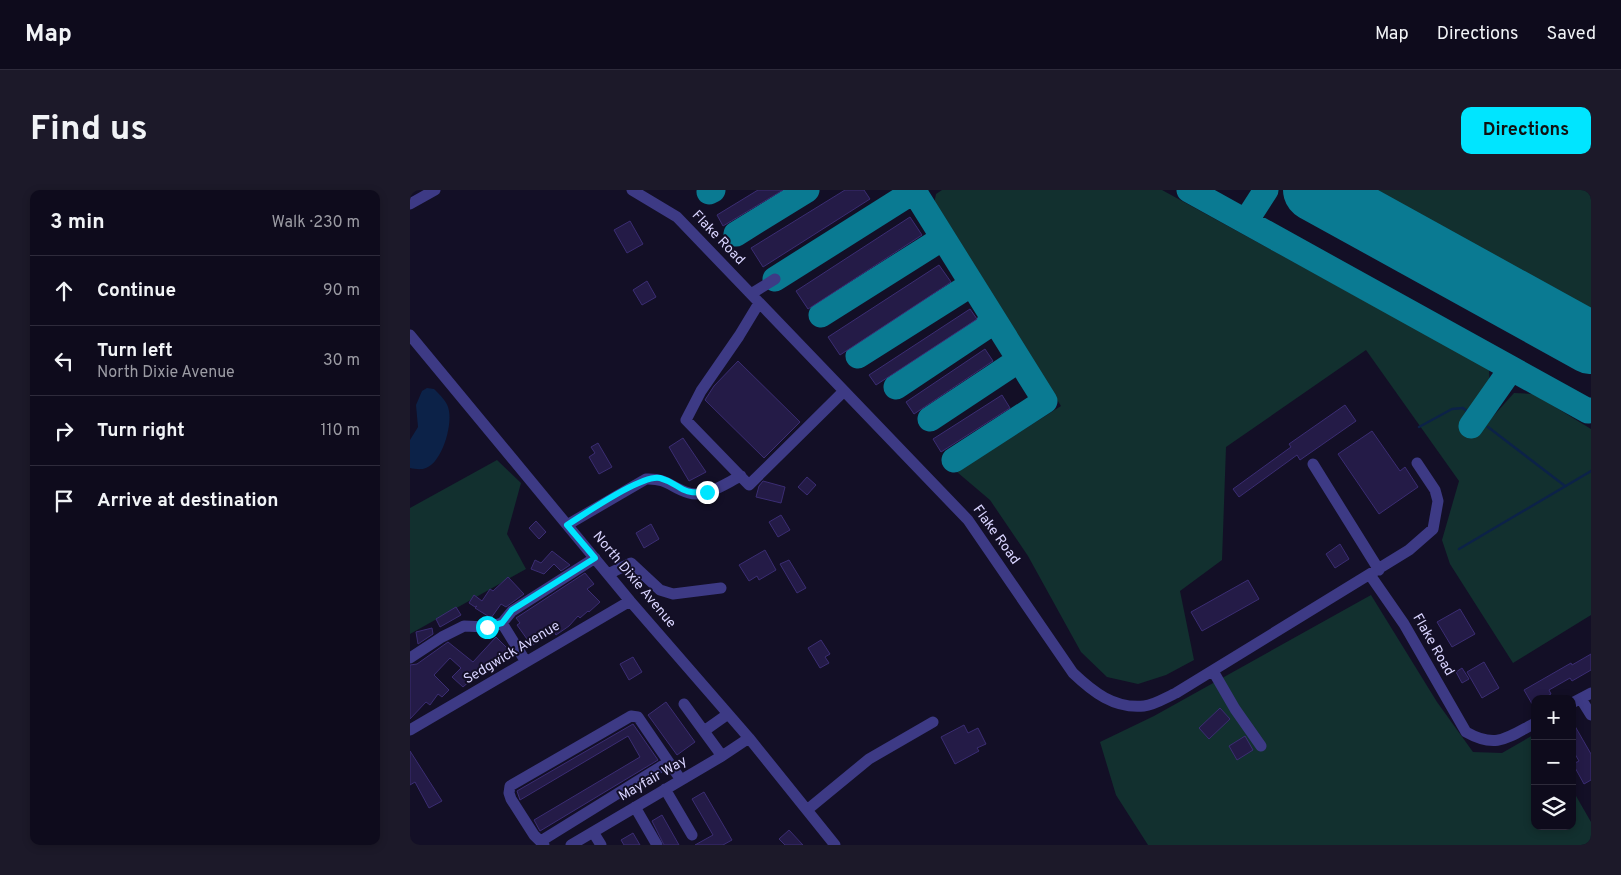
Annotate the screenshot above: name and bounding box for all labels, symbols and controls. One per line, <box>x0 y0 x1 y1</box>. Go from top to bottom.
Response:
text: Map <box>25 20 72 50</box>
text: Map <box>1375 23 1409 46</box>
text: Directions <box>1437 23 1519 46</box>
text: Saved <box>1547 23 1596 46</box>
button: Directions <box>1461 107 1591 154</box>
text: Find us <box>30 108 148 152</box>
street label: Flake Road <box>688 207 748 269</box>
text: 3 min <box>50 209 105 236</box>
text: Walk · 230 m <box>271 213 360 233</box>
icon: ahead <box>50 277 78 305</box>
text: Continue <box>97 279 176 303</box>
text: 90 m <box>323 281 360 301</box>
text: Turn left <box>97 339 173 363</box>
icon: left <box>50 347 78 375</box>
text: 30 m <box>323 351 360 371</box>
text: North Dixie Avenue <box>97 363 235 383</box>
icon: right <box>50 417 78 445</box>
text: Turn right <box>97 419 185 443</box>
text: 110 m <box>320 421 360 441</box>
route end <box>696 481 719 504</box>
icon: arrive <box>50 487 78 515</box>
text: Arrive at destination <box>97 489 278 513</box>
street label: Flake Road <box>969 502 1023 568</box>
street label: North Dixie Avenue <box>589 528 679 632</box>
street label: Flake Road <box>1408 611 1458 679</box>
route start <box>476 616 499 639</box>
street label: Sedgwick Avenue <box>461 618 563 688</box>
map controls <box>1531 695 1576 830</box>
button: + <box>1531 695 1576 740</box>
button: − <box>1531 740 1576 785</box>
street label: Mayfair Way <box>616 753 690 805</box>
button: layers <box>1531 785 1576 830</box>

